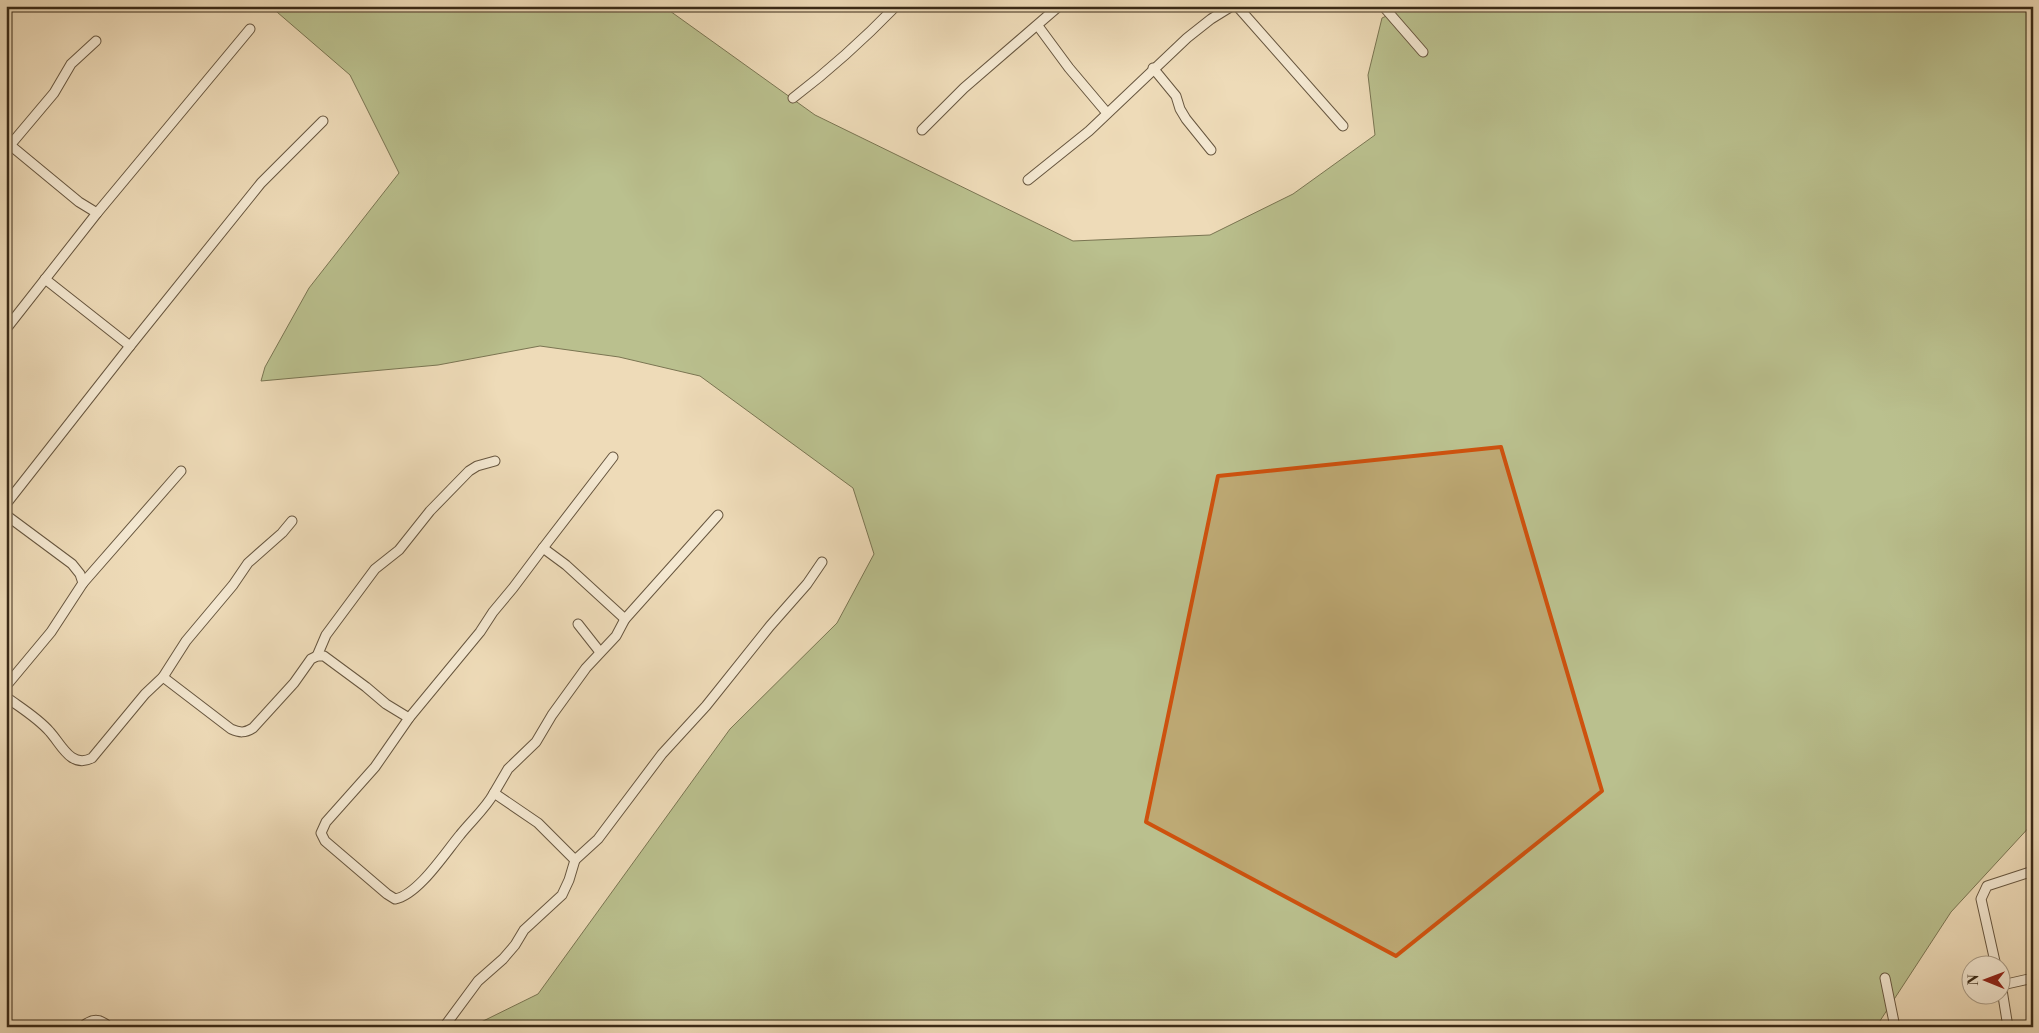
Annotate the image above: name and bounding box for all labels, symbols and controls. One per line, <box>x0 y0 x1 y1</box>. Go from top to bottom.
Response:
north arrow <box>1962 956 2012 1006</box>
text: N <box>1965 974 1983 985</box>

